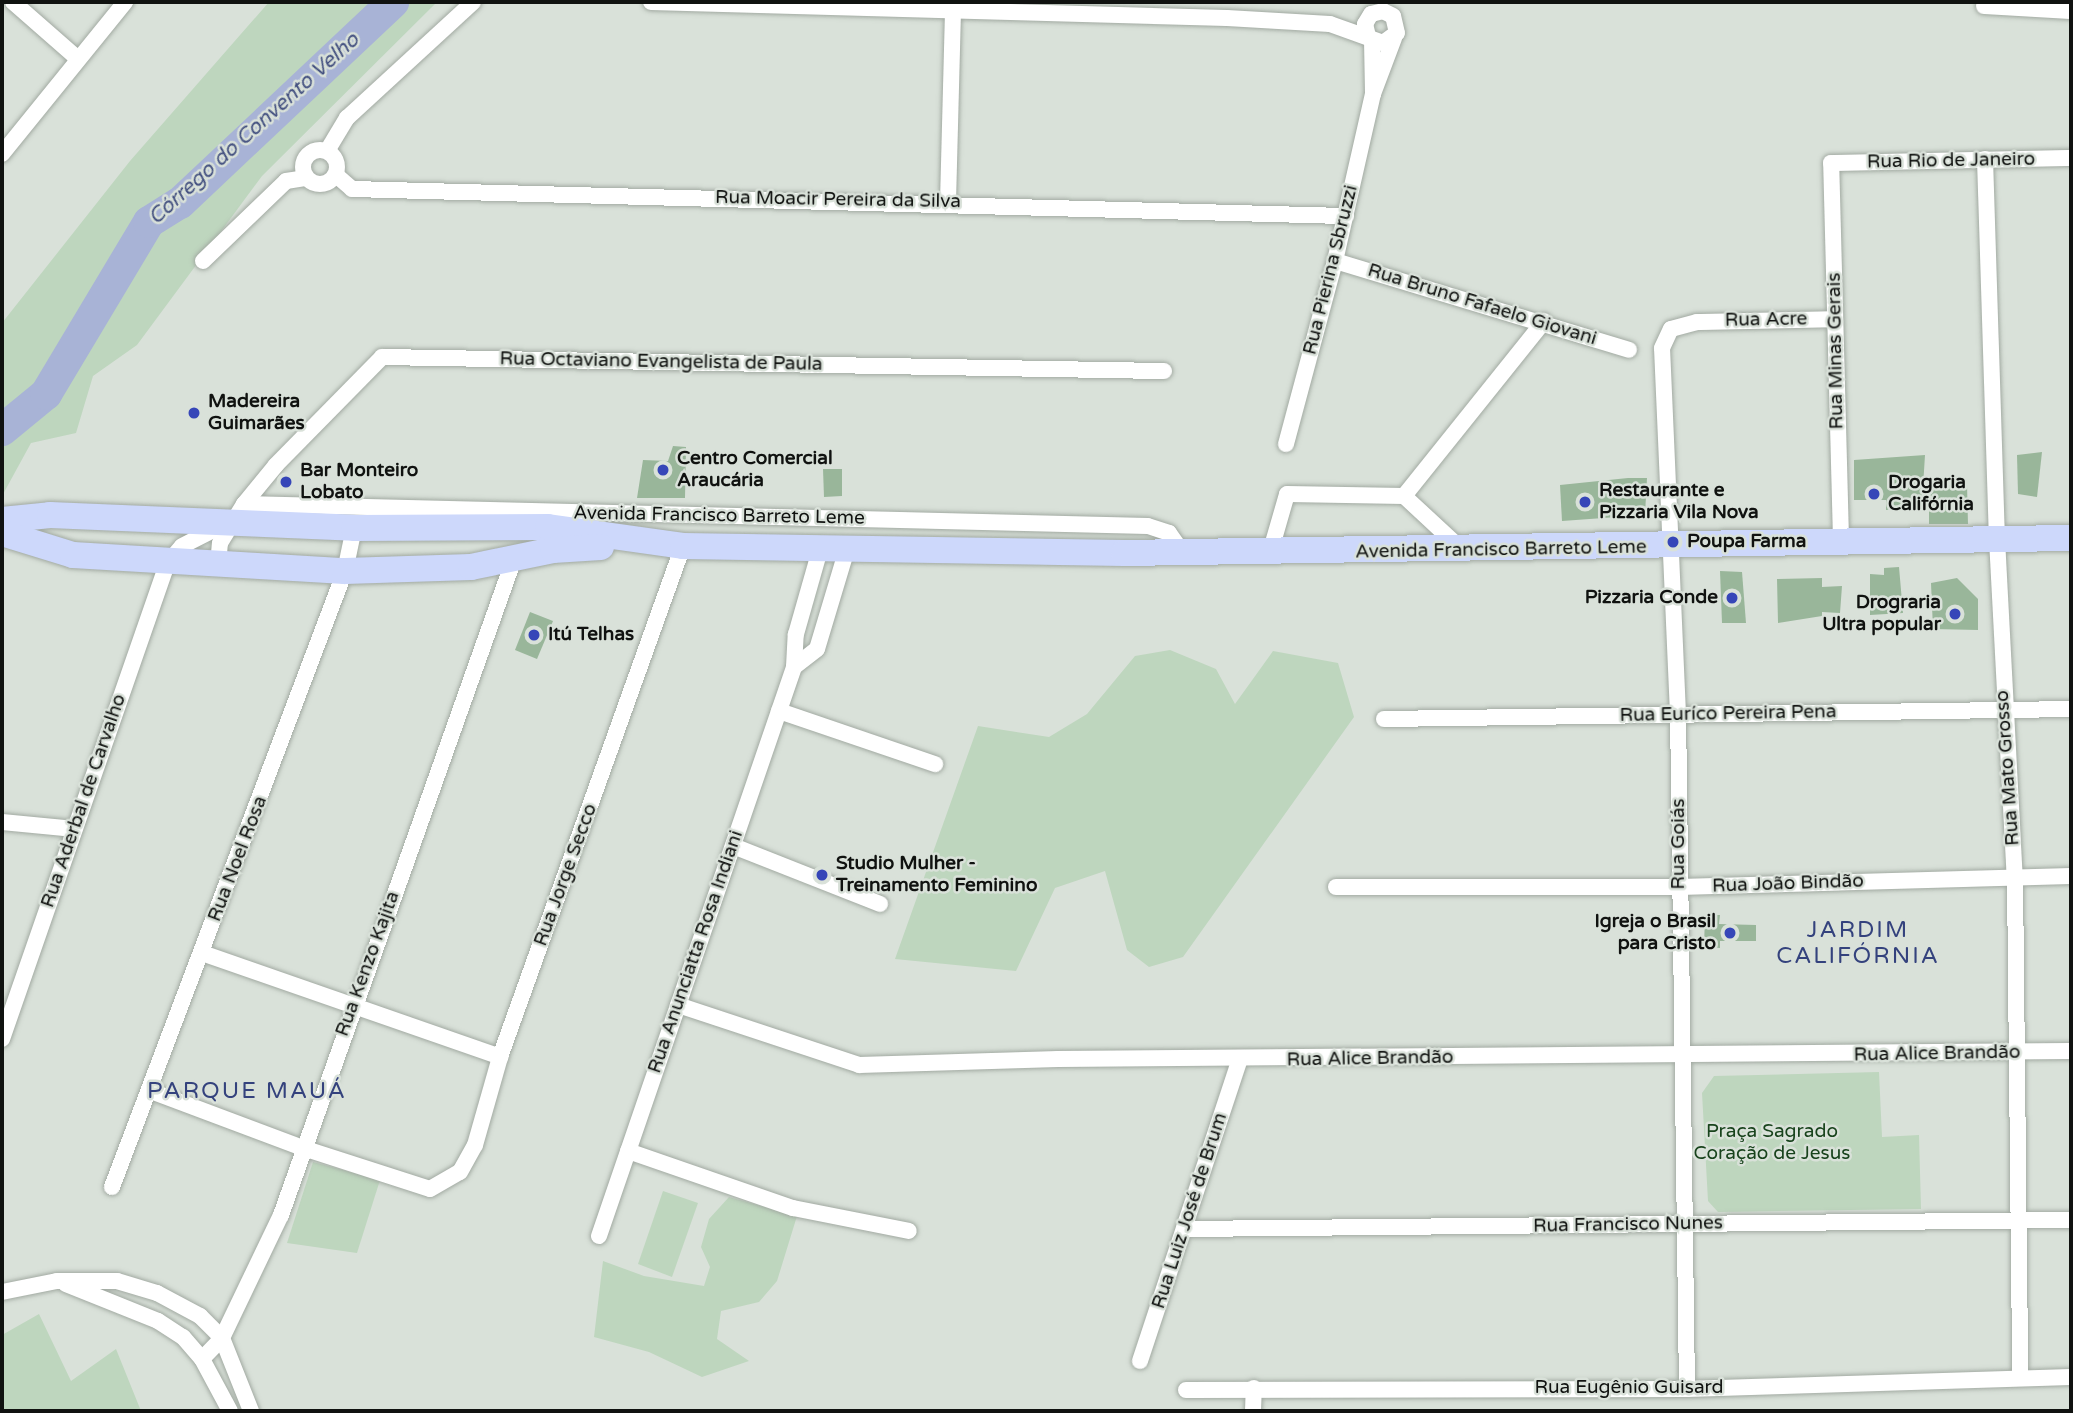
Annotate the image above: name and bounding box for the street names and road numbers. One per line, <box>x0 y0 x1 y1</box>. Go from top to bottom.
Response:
street label: Rua Rio de Janeiro <box>1867 148 2035 174</box>
street label: Rua Pierina Sbruzzi <box>1299 183 1363 357</box>
street label: Rua Moacir Pereira da Silva <box>715 186 961 214</box>
street label: Rua Bruno Fafaelo Giovani <box>1365 259 1599 351</box>
street label: Rua Minas Gerais <box>1823 272 1849 430</box>
street label: Rua Acre <box>1725 308 1807 332</box>
street label: Rua Octaviano Evangelista de Paula <box>499 348 823 376</box>
street label: Avenida Francisco Barreto Leme <box>573 502 865 530</box>
street label: Avenida Francisco Barreto Leme <box>1355 536 1647 564</box>
street label: Rua Mato Grosso <box>1991 689 2025 847</box>
street label: Rua Aderbal de Carvalho <box>37 691 131 911</box>
street label: Rua Euríco Pereira Pena <box>1619 701 1837 727</box>
street label: Rua Noel Rosa <box>204 793 272 925</box>
street label: Rua Goiás <box>1668 798 1690 890</box>
street label: Rua Jorge Secco <box>530 801 602 949</box>
street label: Rua Anunciatta Rosa Indiani <box>644 828 748 1076</box>
street label: Rua João Bindão <box>1712 870 1864 898</box>
street label: Rua Kenzo Kajita <box>331 888 405 1040</box>
street label: Rua Alice Brandão <box>1853 1041 2021 1067</box>
street label: Rua Alice Brandão <box>1286 1046 1454 1072</box>
street label: Rua Luiz José de Brum <box>1148 1110 1232 1312</box>
street label: Rua Francisco Nunes <box>1533 1212 1723 1238</box>
street label: Rua Eugênio Guisard <box>1534 1377 1724 1399</box>

